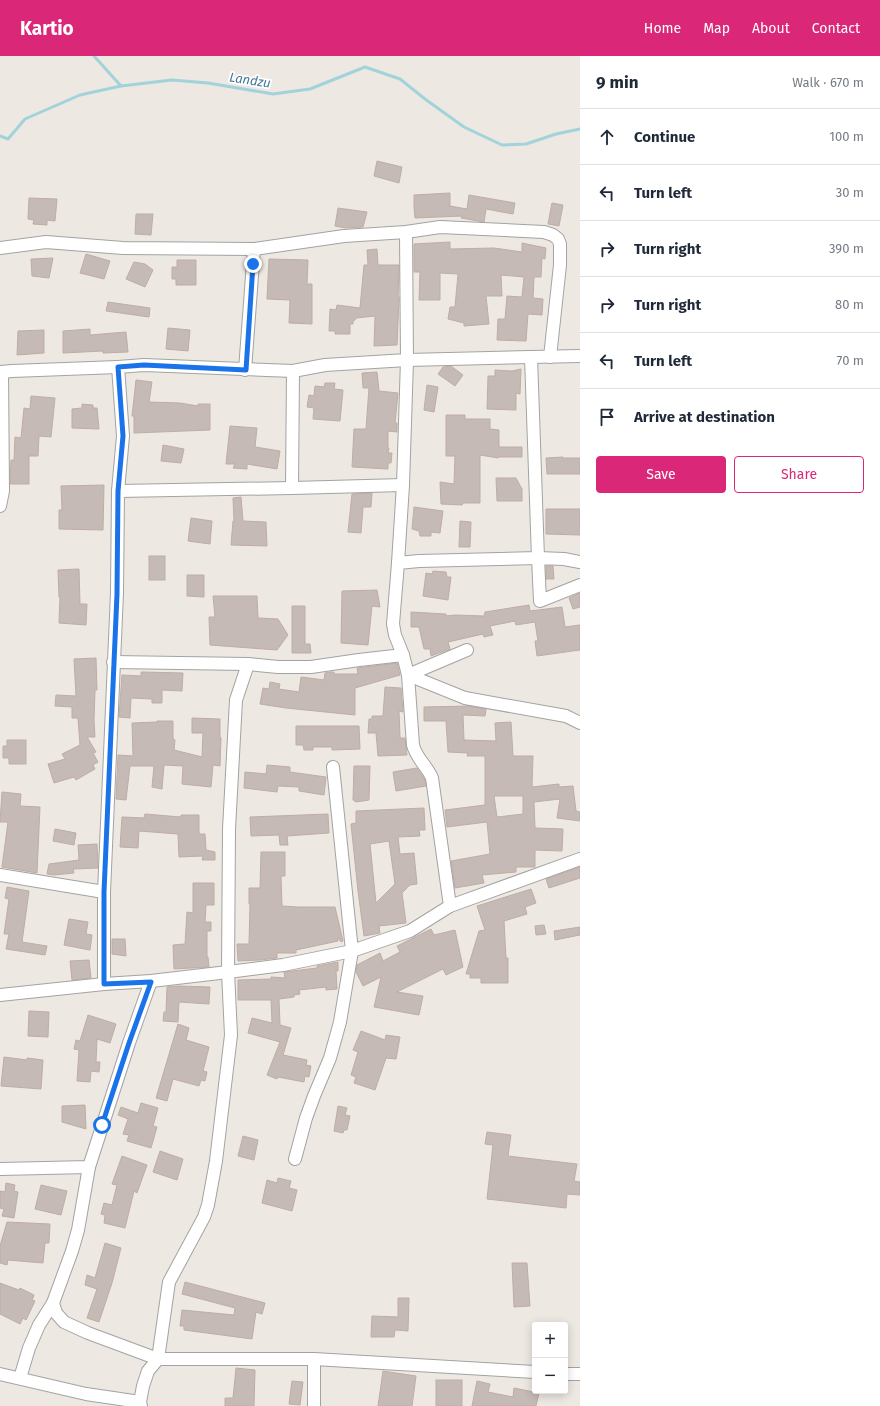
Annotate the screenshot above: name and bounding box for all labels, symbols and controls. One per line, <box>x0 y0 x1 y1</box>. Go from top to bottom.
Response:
text: Kartio <box>20 17 74 40</box>
text: Home <box>644 20 681 37</box>
text: Map <box>703 20 730 37</box>
text: About <box>752 20 790 37</box>
text: Contact <box>812 20 860 37</box>
water label: Landzu <box>228 69 272 91</box>
text: 9 min <box>596 72 639 93</box>
text: Walk · 670 m <box>792 75 864 90</box>
icon: ahead <box>596 126 618 148</box>
text: Continue <box>634 128 695 146</box>
text: 100 m <box>829 129 864 144</box>
icon: left <box>596 182 618 204</box>
text: Turn left <box>634 184 692 202</box>
text: 30 m <box>836 185 864 200</box>
icon: right <box>596 238 618 260</box>
text: Turn right <box>634 240 701 258</box>
text: 390 m <box>829 241 864 256</box>
route end <box>244 255 262 273</box>
icon: right <box>596 294 618 316</box>
text: Turn right <box>634 296 701 314</box>
text: 80 m <box>835 297 864 312</box>
icon: left <box>596 350 618 372</box>
text: Turn left <box>634 352 692 370</box>
text: 70 m <box>837 353 864 368</box>
icon: arrive <box>596 406 618 428</box>
text: Arrive at destination <box>634 408 775 426</box>
button: Save <box>596 456 726 493</box>
button: Share <box>734 456 864 493</box>
route start <box>93 1116 111 1134</box>
map controls <box>532 1322 568 1394</box>
button: + <box>532 1322 568 1358</box>
button: − <box>532 1358 568 1394</box>

